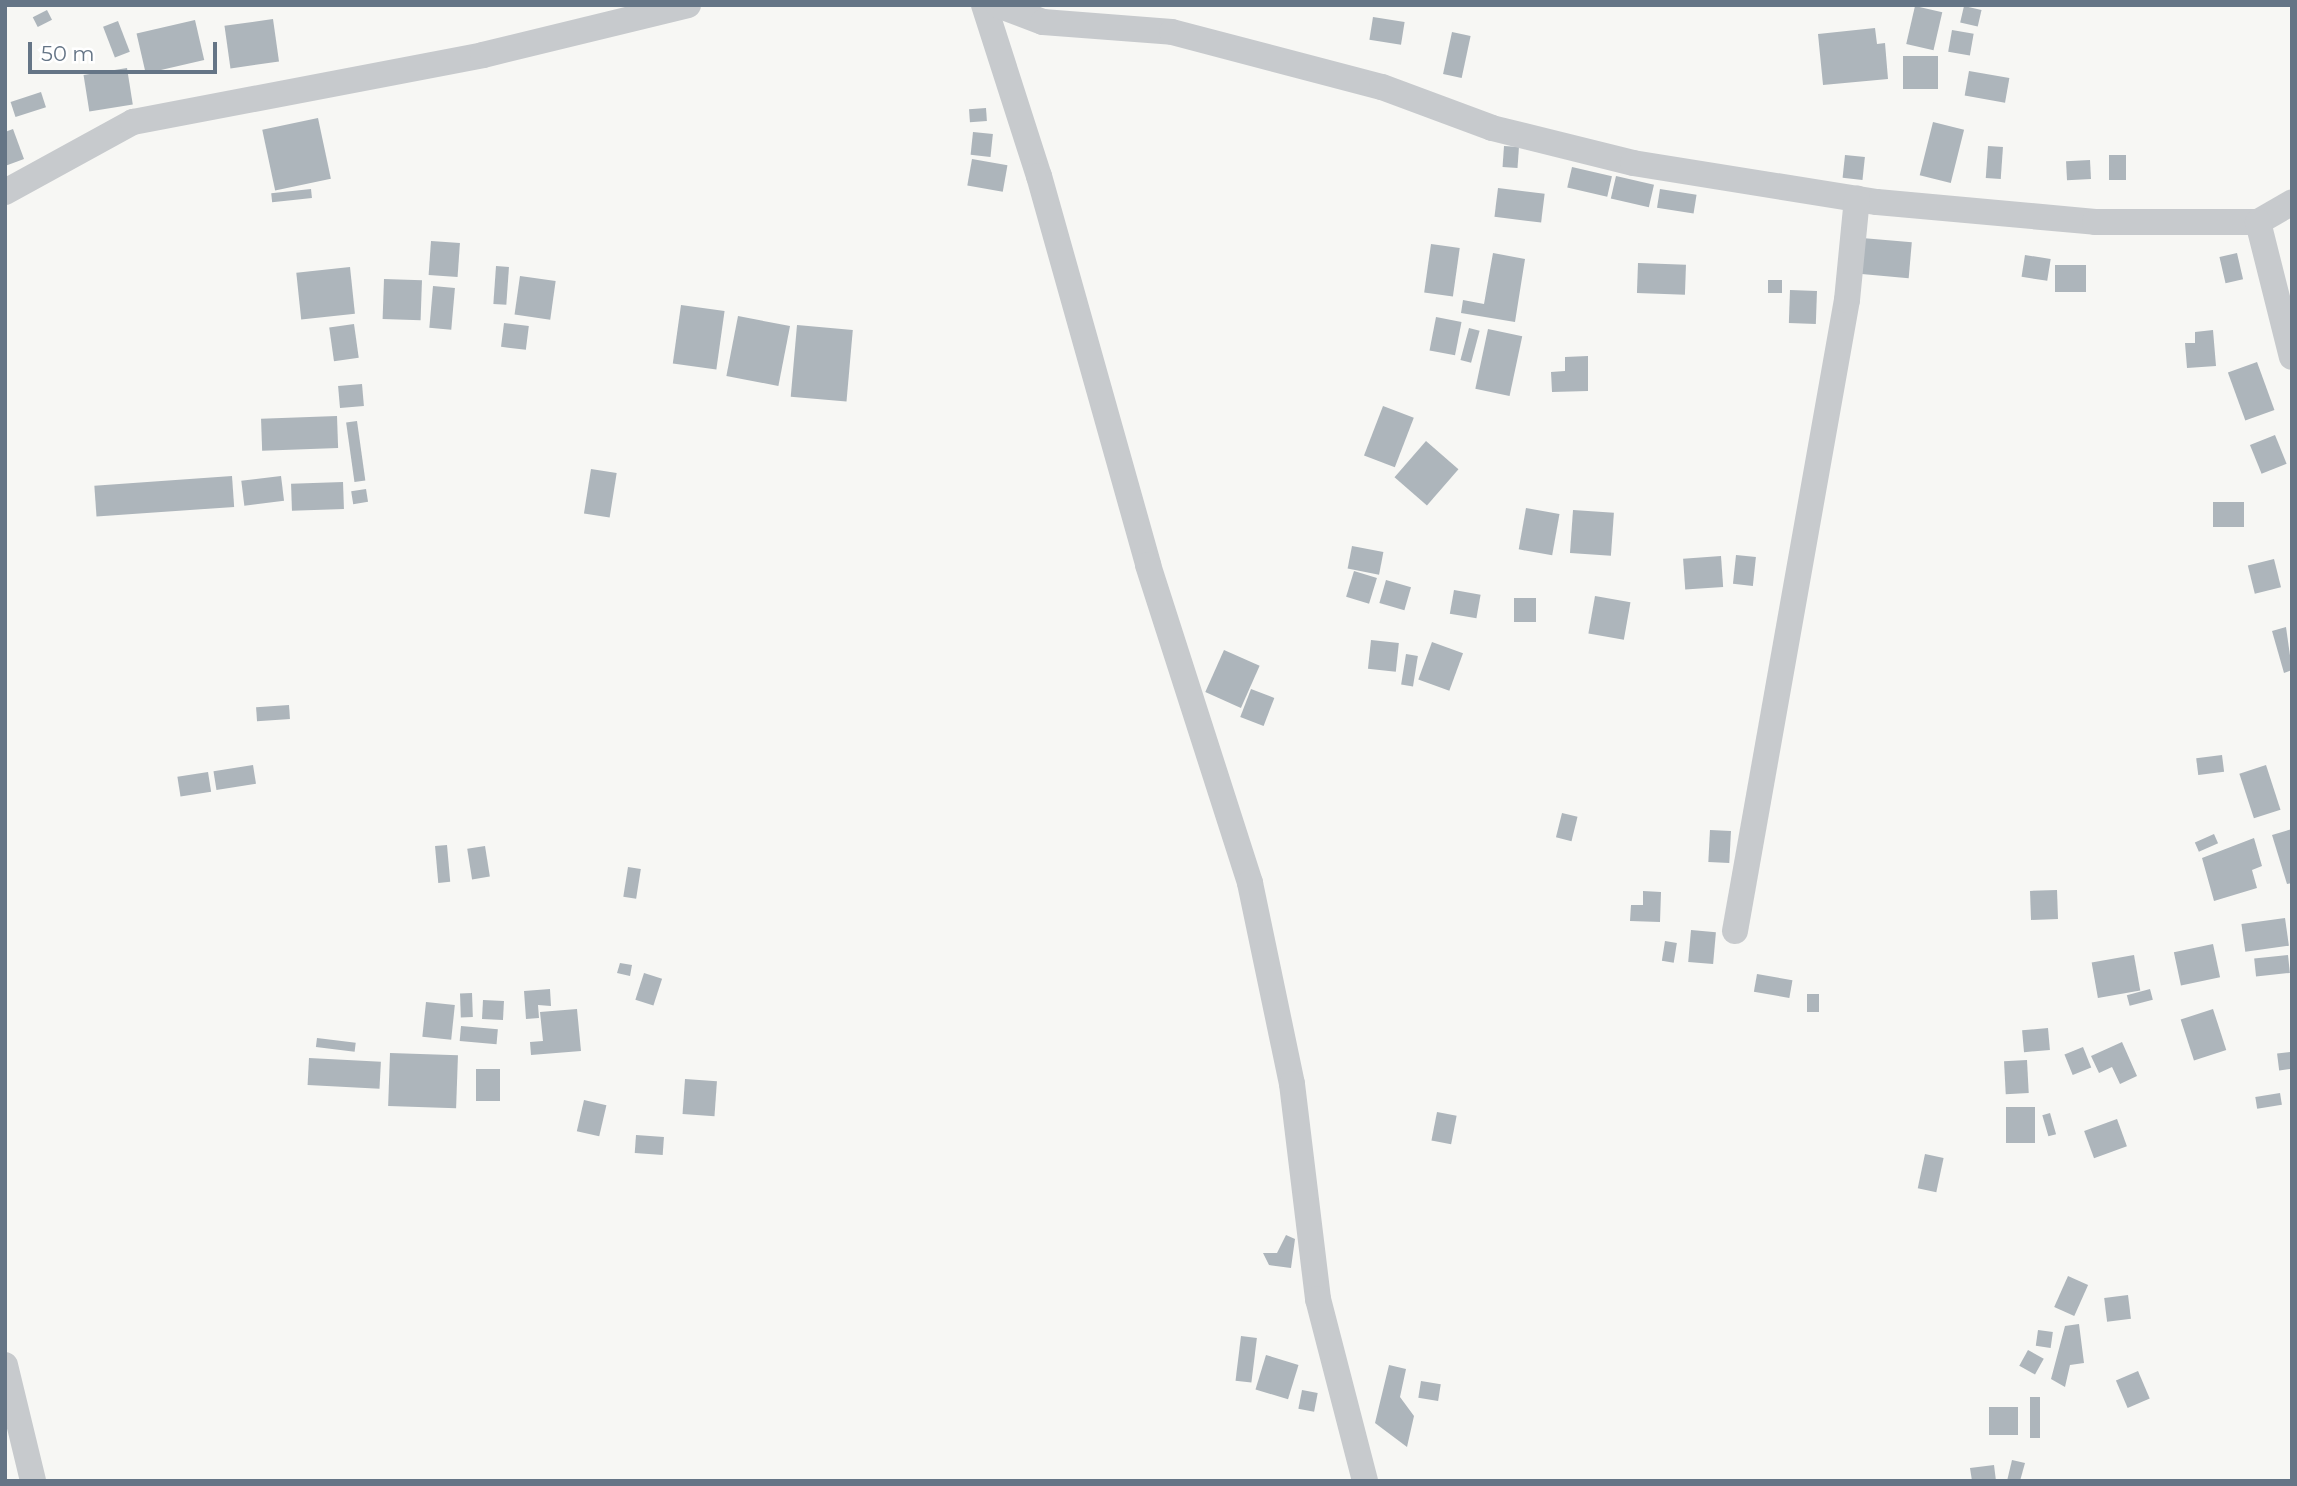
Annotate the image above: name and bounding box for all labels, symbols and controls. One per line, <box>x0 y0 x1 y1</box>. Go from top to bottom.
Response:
scale bar <box>32 28 220 72</box>
text: 50 m <box>41 41 95 66</box>

